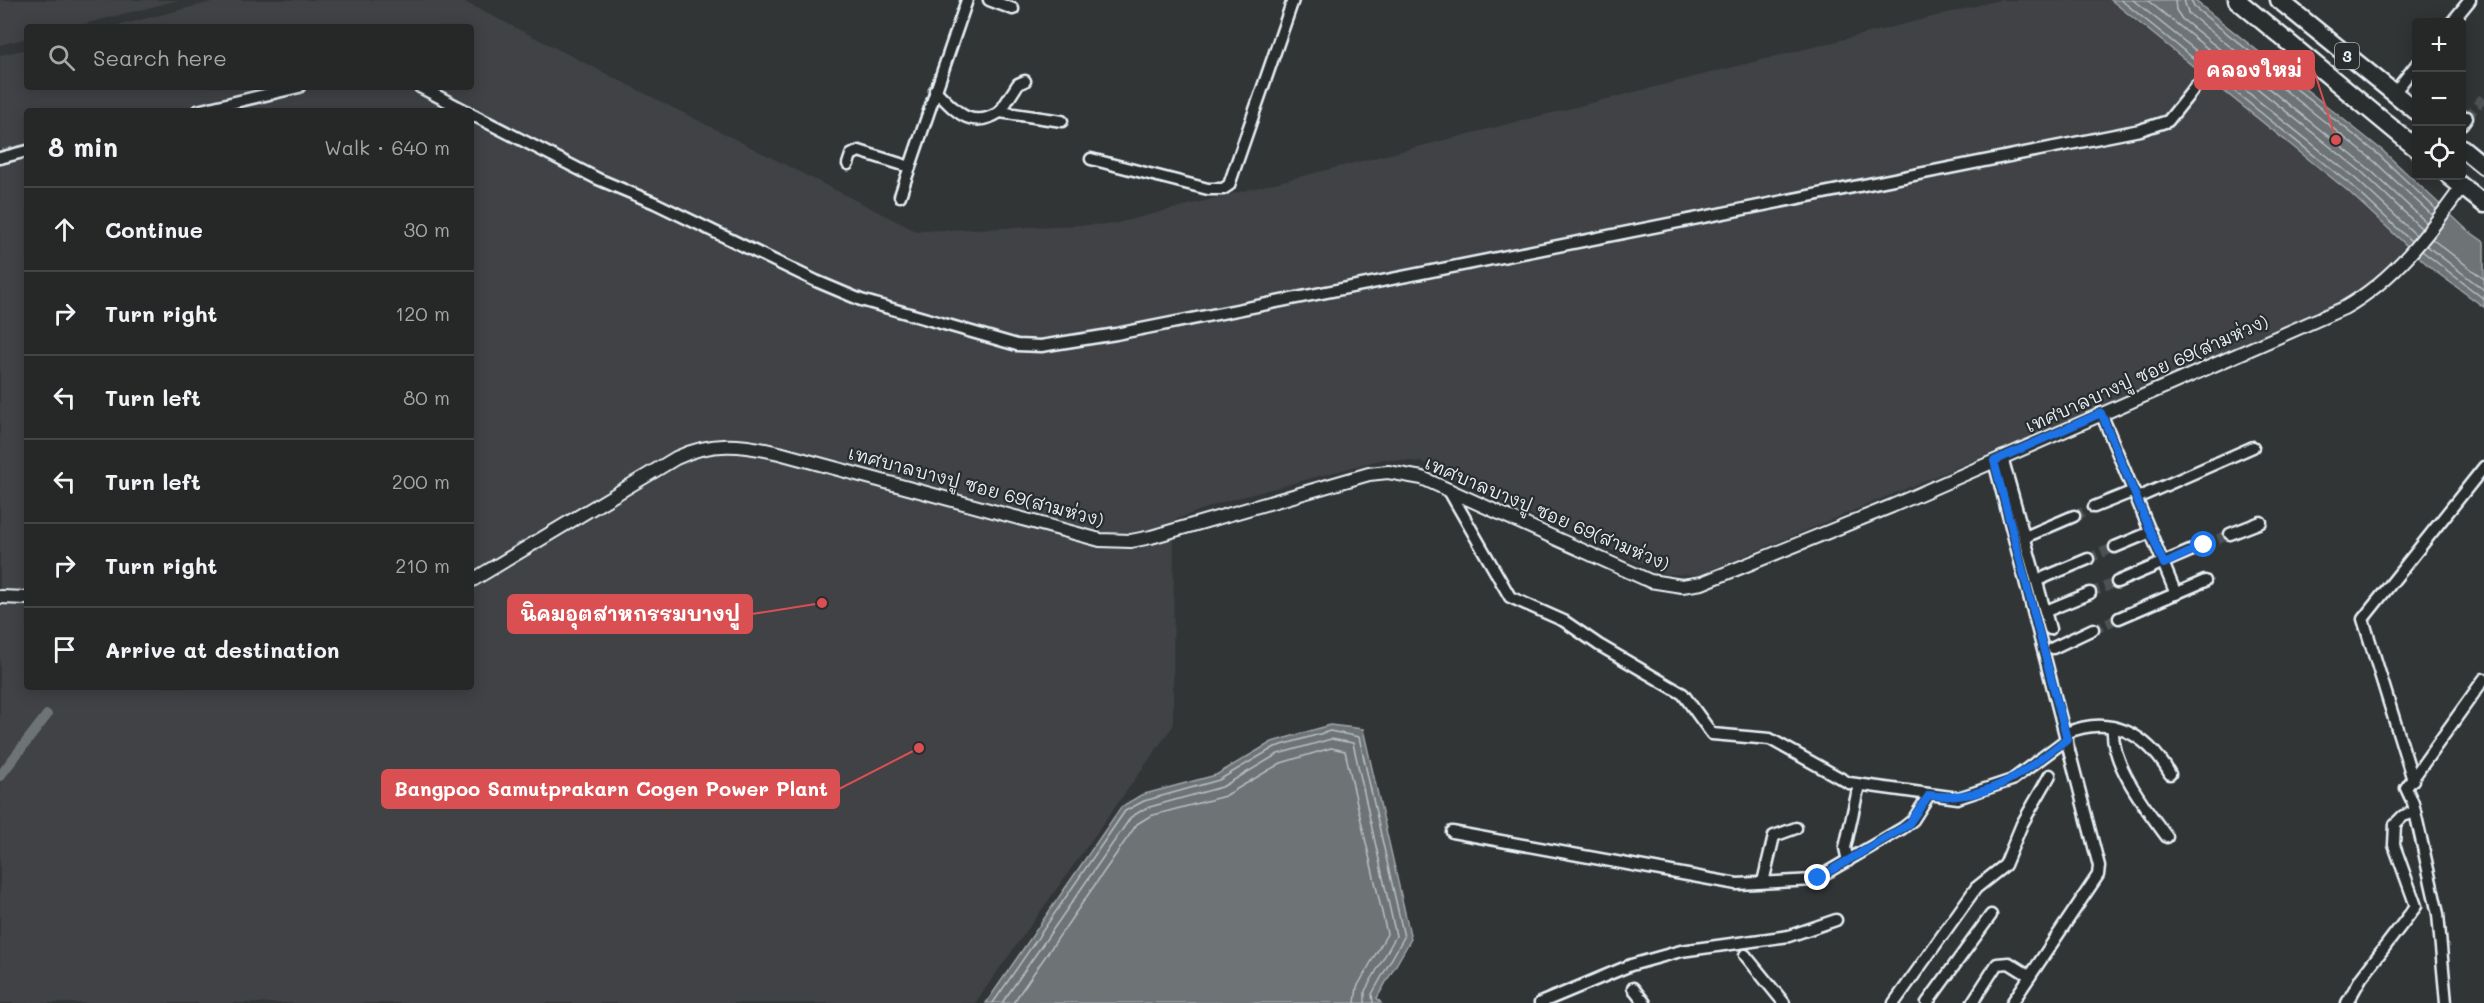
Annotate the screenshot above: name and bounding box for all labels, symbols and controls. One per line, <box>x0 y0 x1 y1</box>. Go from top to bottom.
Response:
map controls <box>2412 18 2466 180</box>
button: + <box>2412 18 2466 72</box>
search box <box>24 24 474 90</box>
icon: search <box>45 41 78 74</box>
text: Search here <box>93 43 227 72</box>
road number: 3 <box>2335 43 2359 69</box>
callout: คลองใหม่ <box>2195 51 2314 89</box>
text: คลองใหม่ <box>2206 56 2302 82</box>
button: − <box>2412 72 2466 126</box>
button: locate <box>2412 126 2466 180</box>
text: 8 min <box>48 130 118 164</box>
text: Walk · 640 m <box>324 134 450 160</box>
icon: ahead <box>48 213 81 246</box>
text: Continue <box>105 215 203 244</box>
text: 30 m <box>404 216 450 242</box>
icon: right <box>48 297 81 330</box>
text: Turn right <box>105 299 217 328</box>
text: 120 m <box>395 300 450 326</box>
street label: เทศบาลบางปู ซอย 69(สามห่วง) <box>2021 309 2273 439</box>
icon: left <box>48 381 81 414</box>
text: Turn left <box>105 383 201 412</box>
text: 80 m <box>403 384 450 410</box>
street label: เทศบาลบางปู ซอย 69(สามห่วง) <box>845 440 1107 534</box>
street label: เทศบาลบางปู ซอย 69(สามห่วง) <box>1421 451 1673 577</box>
icon: left <box>48 465 81 498</box>
text: Turn left <box>105 467 201 496</box>
text: 200 m <box>392 468 450 494</box>
route start <box>2190 531 2216 557</box>
icon: right <box>48 549 81 582</box>
text: Turn right <box>105 551 217 580</box>
text: 210 m <box>395 552 450 578</box>
callout: นิคมอุตสาหกรรมบางปู <box>508 595 752 633</box>
text: นิคมอุตสาหกรรมบางปู <box>520 600 740 630</box>
icon: arrive <box>48 633 81 666</box>
text: Arrive at destination <box>105 635 340 664</box>
callout: Bangpoo Samutprakarn Cogen Power Plant <box>382 770 839 808</box>
text: Bangpoo Samutprakarn Cogen Power Plant <box>394 775 828 801</box>
route end <box>1804 864 1830 890</box>

